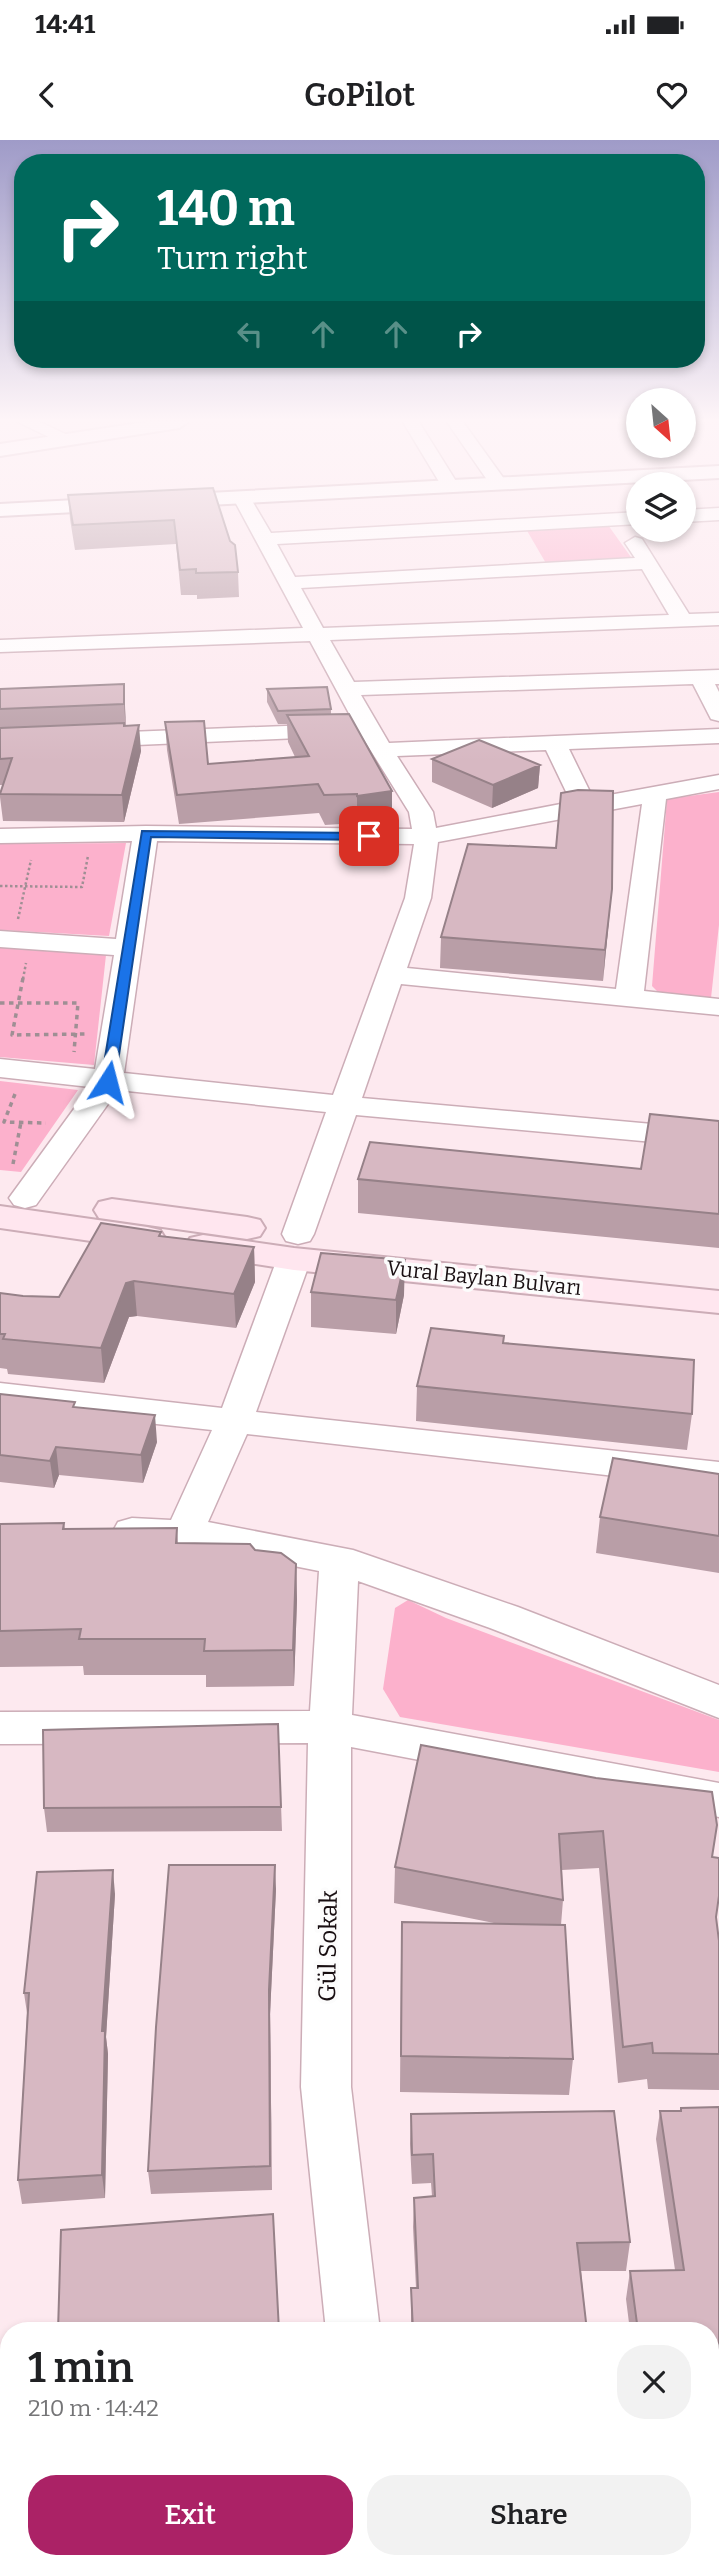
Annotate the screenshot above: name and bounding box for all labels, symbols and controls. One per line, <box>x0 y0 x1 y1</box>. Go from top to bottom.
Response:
text: 14:41 <box>35 9 95 40</box>
icon: back <box>28 76 66 114</box>
text: GoPilot <box>304 76 415 114</box>
icon: heart <box>653 76 691 114</box>
text: 140 m <box>157 179 295 238</box>
icon: right <box>42 182 133 273</box>
text: Turn right <box>157 239 308 277</box>
icon: left <box>231 315 269 353</box>
icon: ahead <box>304 315 342 353</box>
icon: ahead <box>377 315 415 353</box>
icon: right <box>450 315 488 353</box>
north arrow <box>626 388 696 458</box>
map controls <box>626 388 696 542</box>
button: layers <box>626 472 696 542</box>
pin <box>339 806 399 866</box>
icon: arrive <box>350 817 388 855</box>
position arrow <box>71 1045 145 1119</box>
street label: Vural Baylan Bulvarı <box>385 1255 583 1301</box>
street label: Gül Sokak <box>313 1890 343 2002</box>
text: 1 min <box>28 2343 134 2393</box>
button: close <box>617 2345 691 2419</box>
text: 210 m · 14:42 <box>28 2394 159 2422</box>
button: Exit <box>28 2475 353 2555</box>
button: Share <box>367 2475 691 2555</box>

